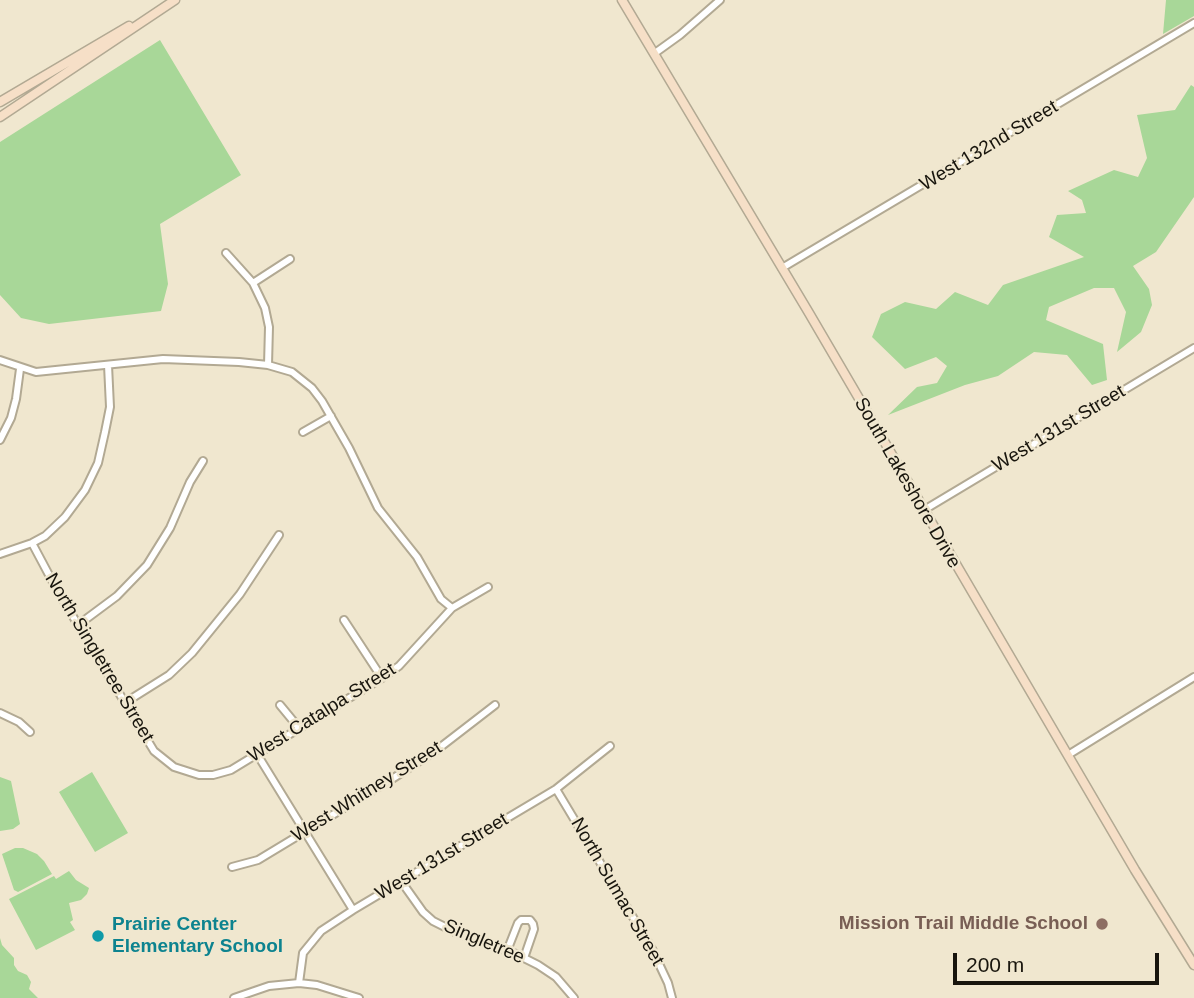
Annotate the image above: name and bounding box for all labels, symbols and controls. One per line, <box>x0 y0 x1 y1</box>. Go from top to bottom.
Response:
street label: West 132nd Street <box>916 96 1062 196</box>
street label: West 131st Street <box>989 380 1129 478</box>
street label: South Lakeshore Drive <box>849 394 965 572</box>
street label: North Singletree Street <box>39 569 159 747</box>
street label: West Catalpa Street <box>244 658 400 768</box>
street label: West Whitney Street <box>288 737 446 847</box>
street label: West 131st Street <box>372 808 512 906</box>
street label: North Sumac Street <box>565 814 669 970</box>
place label: Mission Trail Middle School <box>839 913 1088 935</box>
place label: Prairie Center Elementary School <box>112 914 283 958</box>
street label: Singletree <box>440 915 528 969</box>
marker: Mission Trail Middle School <box>1094 916 1110 932</box>
marker: Prairie Center Elementary School <box>90 928 106 944</box>
scale bar <box>956 939 1162 983</box>
text: 200 m <box>966 953 1024 976</box>

